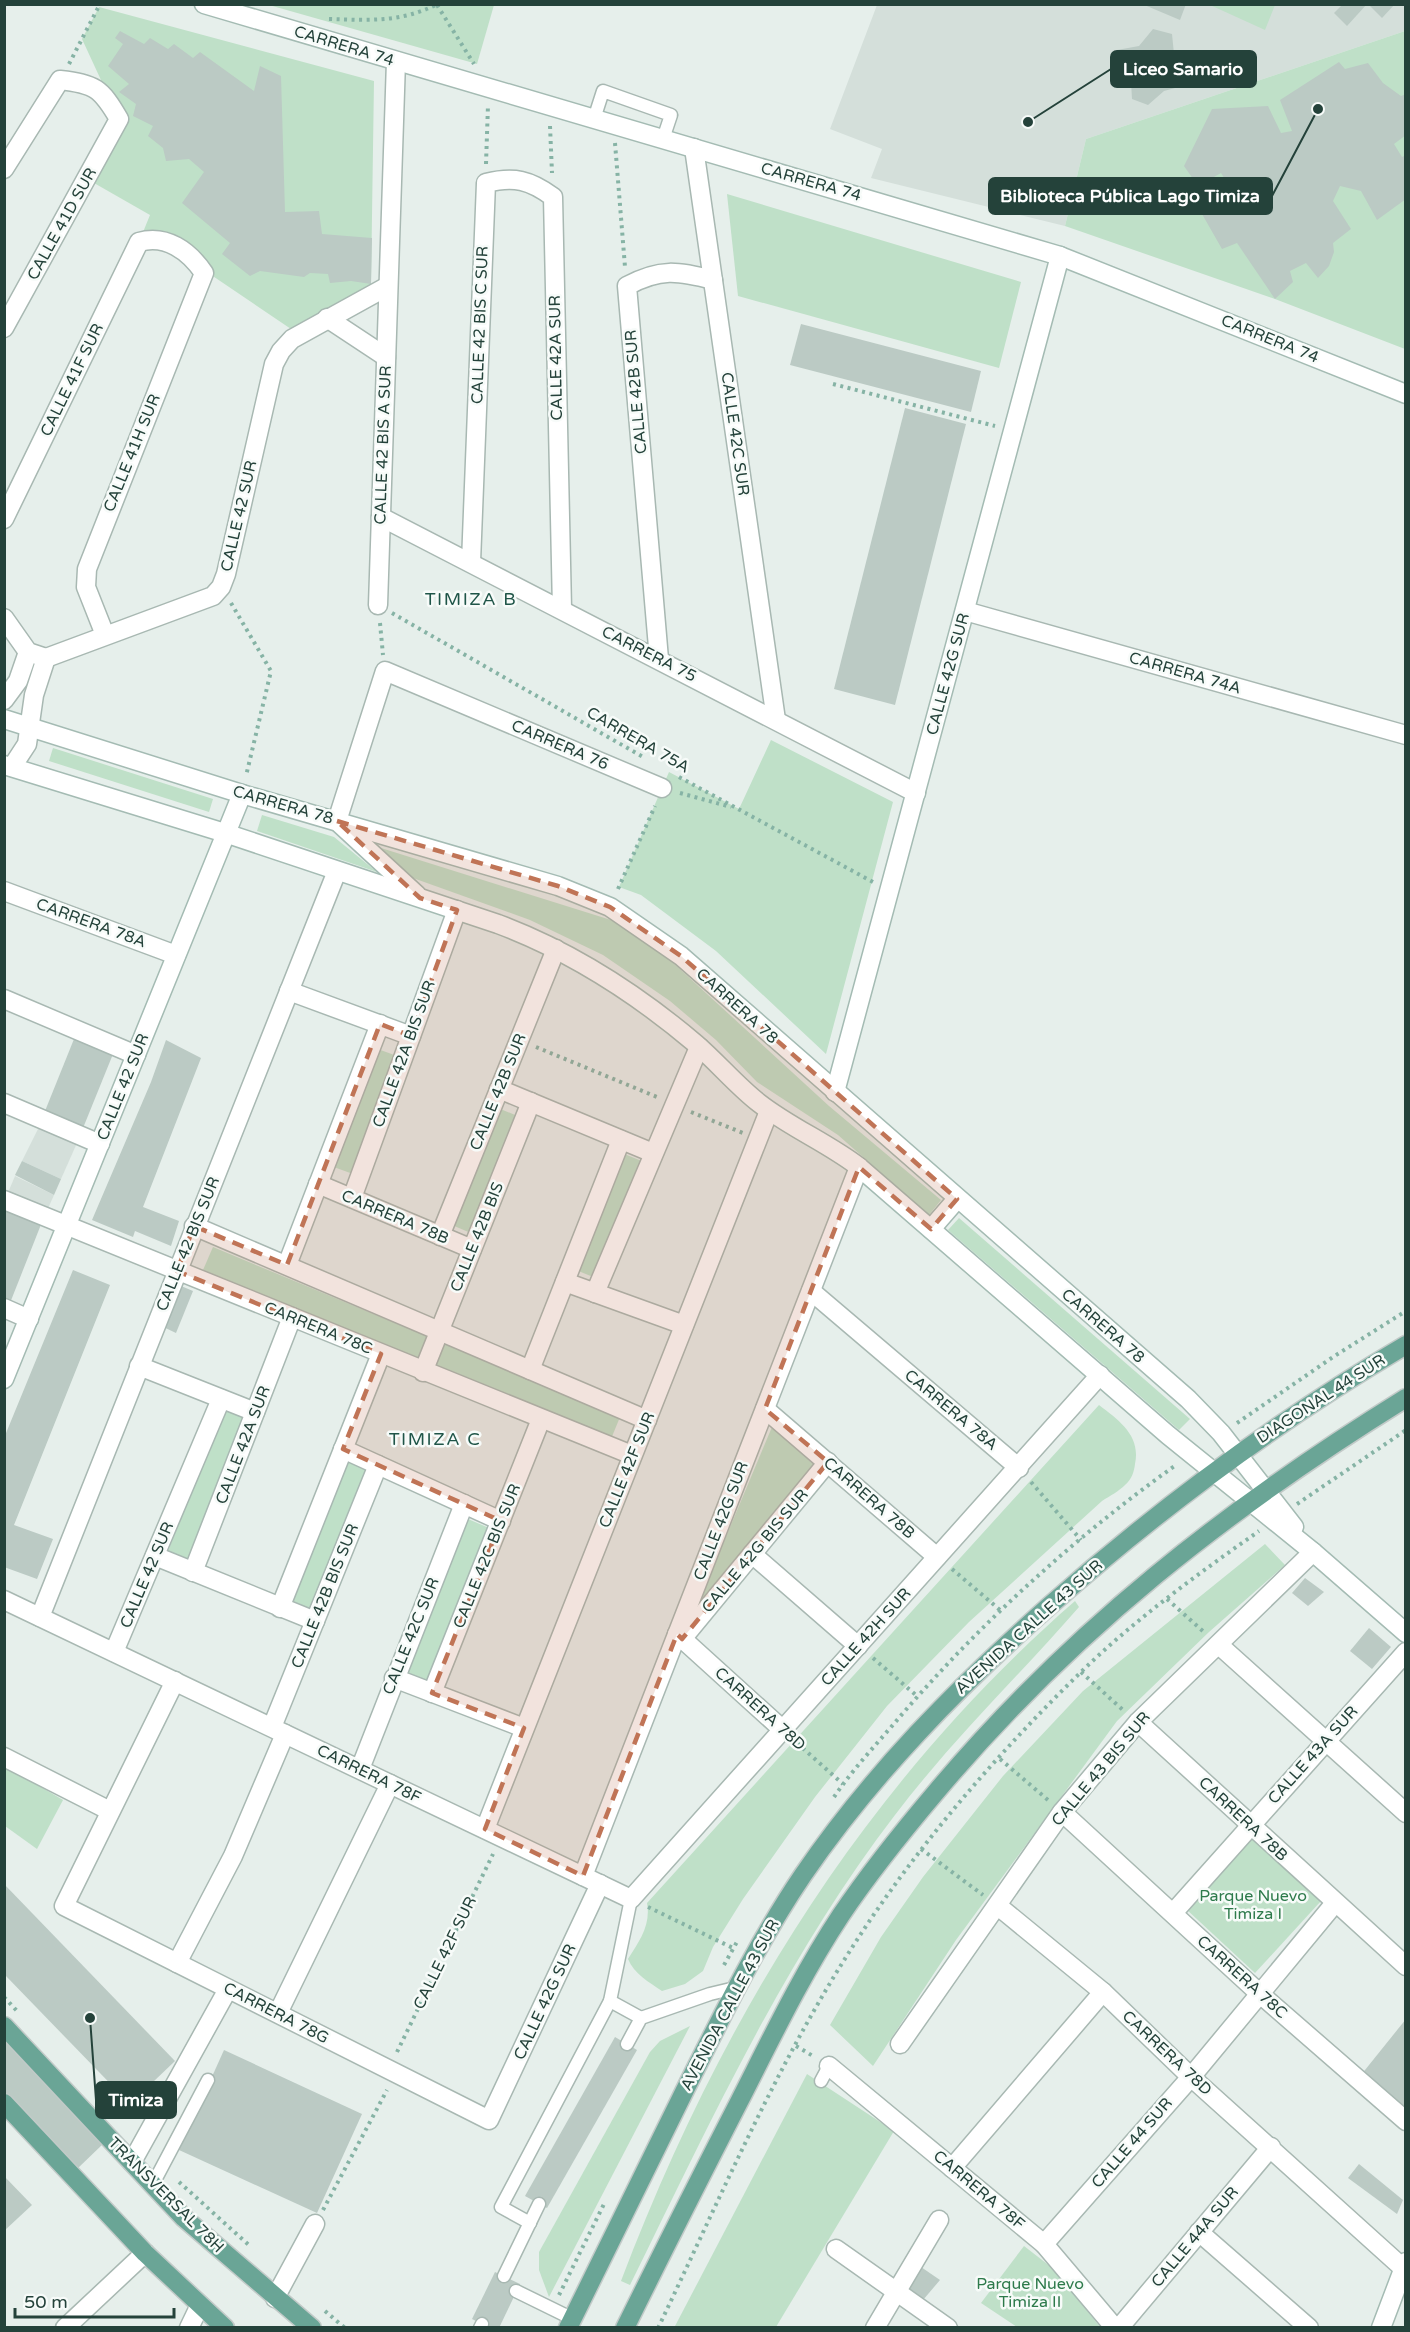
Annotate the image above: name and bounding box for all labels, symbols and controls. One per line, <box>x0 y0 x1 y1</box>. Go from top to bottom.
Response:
street label: CARRERA 74 <box>292 21 396 71</box>
callout: Liceo Samario <box>1111 51 1256 87</box>
text: Liceo Samario <box>1123 58 1243 80</box>
street label: CARRERA 74 <box>758 158 864 206</box>
street label: CALLE 41D SUR <box>23 164 101 284</box>
callout: Biblioteca Pública Lago Timiza <box>989 178 1272 214</box>
text: Biblioteca Pública Lago Timiza <box>1000 185 1260 207</box>
street label: CALLE 42 BIS C SUR <box>467 245 493 405</box>
street label: CALLE 42A SUR <box>545 295 567 421</box>
street label: CARRERA 74 <box>1218 310 1322 368</box>
street label: CALLE 41F SUR <box>36 320 108 440</box>
street label: CALLE 42B SUR <box>621 329 651 455</box>
street label: CALLE 42 BIS A SUR <box>370 365 396 525</box>
street label: CALLE 42C SUR <box>716 371 754 497</box>
street label: CALLE 41H SUR <box>99 391 165 515</box>
street label: CALLE 42 SUR <box>216 458 262 574</box>
district label: TIMIZA B <box>425 588 517 610</box>
street label: CALLE 42G SUR <box>922 611 974 737</box>
street label: CARRERA 75 <box>598 622 700 686</box>
street label: CARRERA 74A <box>1127 647 1243 699</box>
street label: CARRERA 75A <box>583 702 693 778</box>
street label: CARRERA 76 <box>508 716 612 774</box>
street label: CARRERA 78 <box>230 781 336 829</box>
street label: CARRERA 78A <box>33 894 149 952</box>
street label: CARRERA 78 <box>692 964 782 1048</box>
street label: CALLE 42A BIS SUR <box>368 978 440 1130</box>
street label: CALLE 42 SUR <box>92 1031 154 1143</box>
street label: CALLE 42B SUR <box>465 1031 531 1153</box>
street label: CALLE 42 BIS SUR <box>152 1174 224 1314</box>
street label: CALLE 42B BIS <box>446 1179 508 1295</box>
street label: CARRERA 78B <box>338 1185 452 1249</box>
street label: CARRERA 78 <box>1057 1284 1149 1368</box>
street label: CARRERA 78C <box>261 1297 375 1359</box>
street label: DIAGONAL 44 SUR <box>1253 1350 1389 1448</box>
street label: CARRERA 78A <box>900 1365 1002 1455</box>
street label: CALLE 42A SUR <box>211 1383 275 1507</box>
street label: CALLE 42F SUR <box>595 1409 659 1531</box>
district label: TIMIZA C <box>389 1428 481 1450</box>
street label: CARRERA 78B <box>819 1453 919 1543</box>
street label: CALLE 42G SUR <box>689 1459 753 1583</box>
street label: CALLE 42C BIS SUR <box>449 1481 525 1631</box>
street label: CALLE 42G BIS SUR <box>697 1485 813 1617</box>
street label: CALLE 42 SUR <box>116 1519 178 1631</box>
street label: CALLE 42B BIS SUR <box>287 1521 363 1671</box>
street label: AVENIDA CALLE 43 SUR <box>951 1556 1107 1698</box>
street label: CALLE 42C SUR <box>378 1574 444 1698</box>
street label: CALLE 42H SUR <box>817 1584 915 1690</box>
street label: CARRERA 78D <box>710 1663 810 1755</box>
street label: CALLE 43A SUR <box>1264 1702 1362 1808</box>
street label: CALLE 43 BIS SUR <box>1047 1708 1155 1830</box>
street label: CARRERA 78F <box>314 1740 425 1808</box>
street label: CARRERA 78B <box>1194 1773 1292 1865</box>
park label: Parque Nuevo Timiza I <box>1199 1886 1307 1924</box>
street label: CALLE 42F SUR <box>409 1893 481 2013</box>
street label: AVENIDA CALLE 43 SUR <box>676 1916 784 2094</box>
street label: CARRERA 78C <box>1193 1931 1291 2023</box>
street label: CALLE 42G SUR <box>509 1941 581 2063</box>
street label: CARRERA 78G <box>220 1978 332 2048</box>
street label: CARRERA 78D <box>1118 2006 1216 2100</box>
callout: Timiza <box>96 2082 176 2118</box>
text: Timiza <box>107 2089 164 2111</box>
street label: CALLE 44 SUR <box>1087 2094 1177 2192</box>
street label: TRANSVERSAL 78H <box>104 2133 228 2257</box>
street label: CARRERA 78F <box>929 2146 1029 2234</box>
street label: CALLE 44A SUR <box>1147 2183 1243 2291</box>
park label: Parque Nuevo Timiza II <box>976 2274 1084 2312</box>
scale bar <box>15 2281 174 2319</box>
text: 50 m <box>24 2291 68 2313</box>

